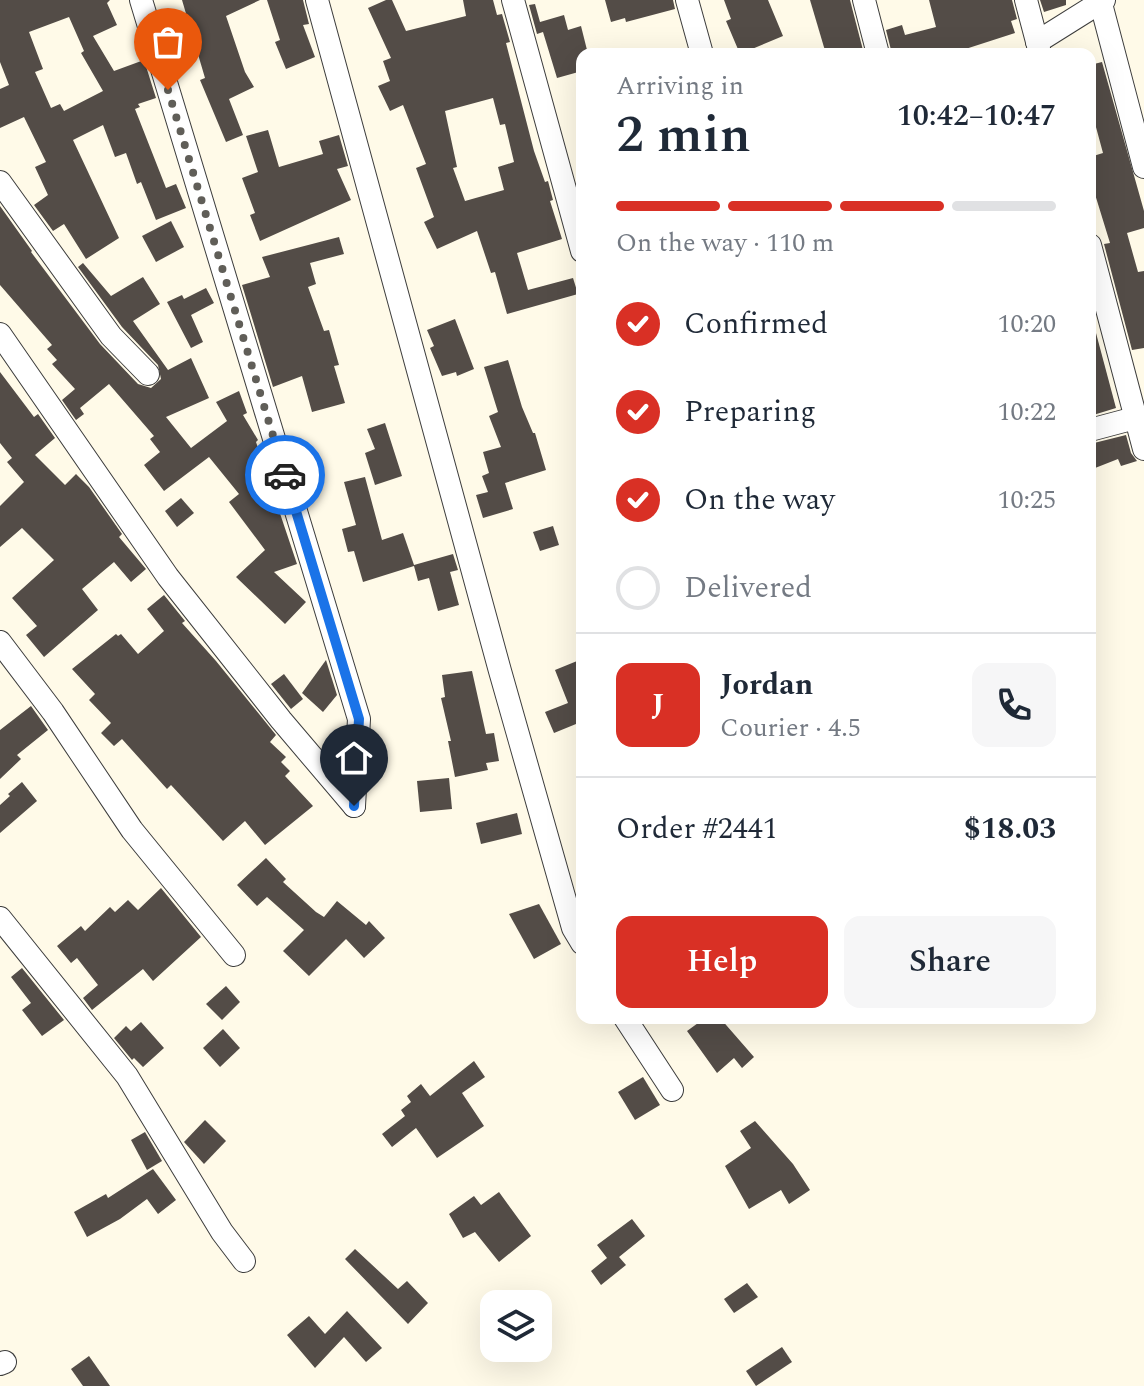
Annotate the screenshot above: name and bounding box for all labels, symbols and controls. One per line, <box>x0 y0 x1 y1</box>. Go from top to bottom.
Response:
pin <box>134 8 202 90</box>
icon: bag <box>146 20 190 64</box>
text: Arriving in <box>616 66 744 106</box>
text: 10:42–10:47 <box>897 93 1056 139</box>
text: 2 min <box>616 96 751 175</box>
text: On the way · 110 m <box>616 223 834 263</box>
text: Confirmed <box>684 301 828 347</box>
icon: check <box>616 302 660 346</box>
text: 10:20 <box>997 304 1056 344</box>
text: Preparing <box>684 389 816 435</box>
icon: check <box>616 390 660 434</box>
text: 10:22 <box>997 392 1056 432</box>
courier <box>245 435 325 515</box>
icon: car <box>263 453 307 497</box>
text: On the way <box>684 477 835 523</box>
icon: check <box>616 478 660 522</box>
text: 10:25 <box>997 480 1056 520</box>
text: Delivered <box>684 565 812 611</box>
text: Jordan <box>720 662 813 708</box>
button: phone <box>972 663 1056 747</box>
text: J <box>652 682 664 728</box>
text: Courier · 4.5 <box>720 708 861 748</box>
pin <box>320 724 388 806</box>
icon: home <box>332 736 376 780</box>
text: Order #2441 <box>616 806 778 852</box>
text: $18.03 <box>964 806 1056 852</box>
button: Help <box>616 916 828 1008</box>
button: Share <box>844 916 1056 1008</box>
map controls <box>480 1290 552 1362</box>
button: layers <box>480 1290 552 1362</box>

